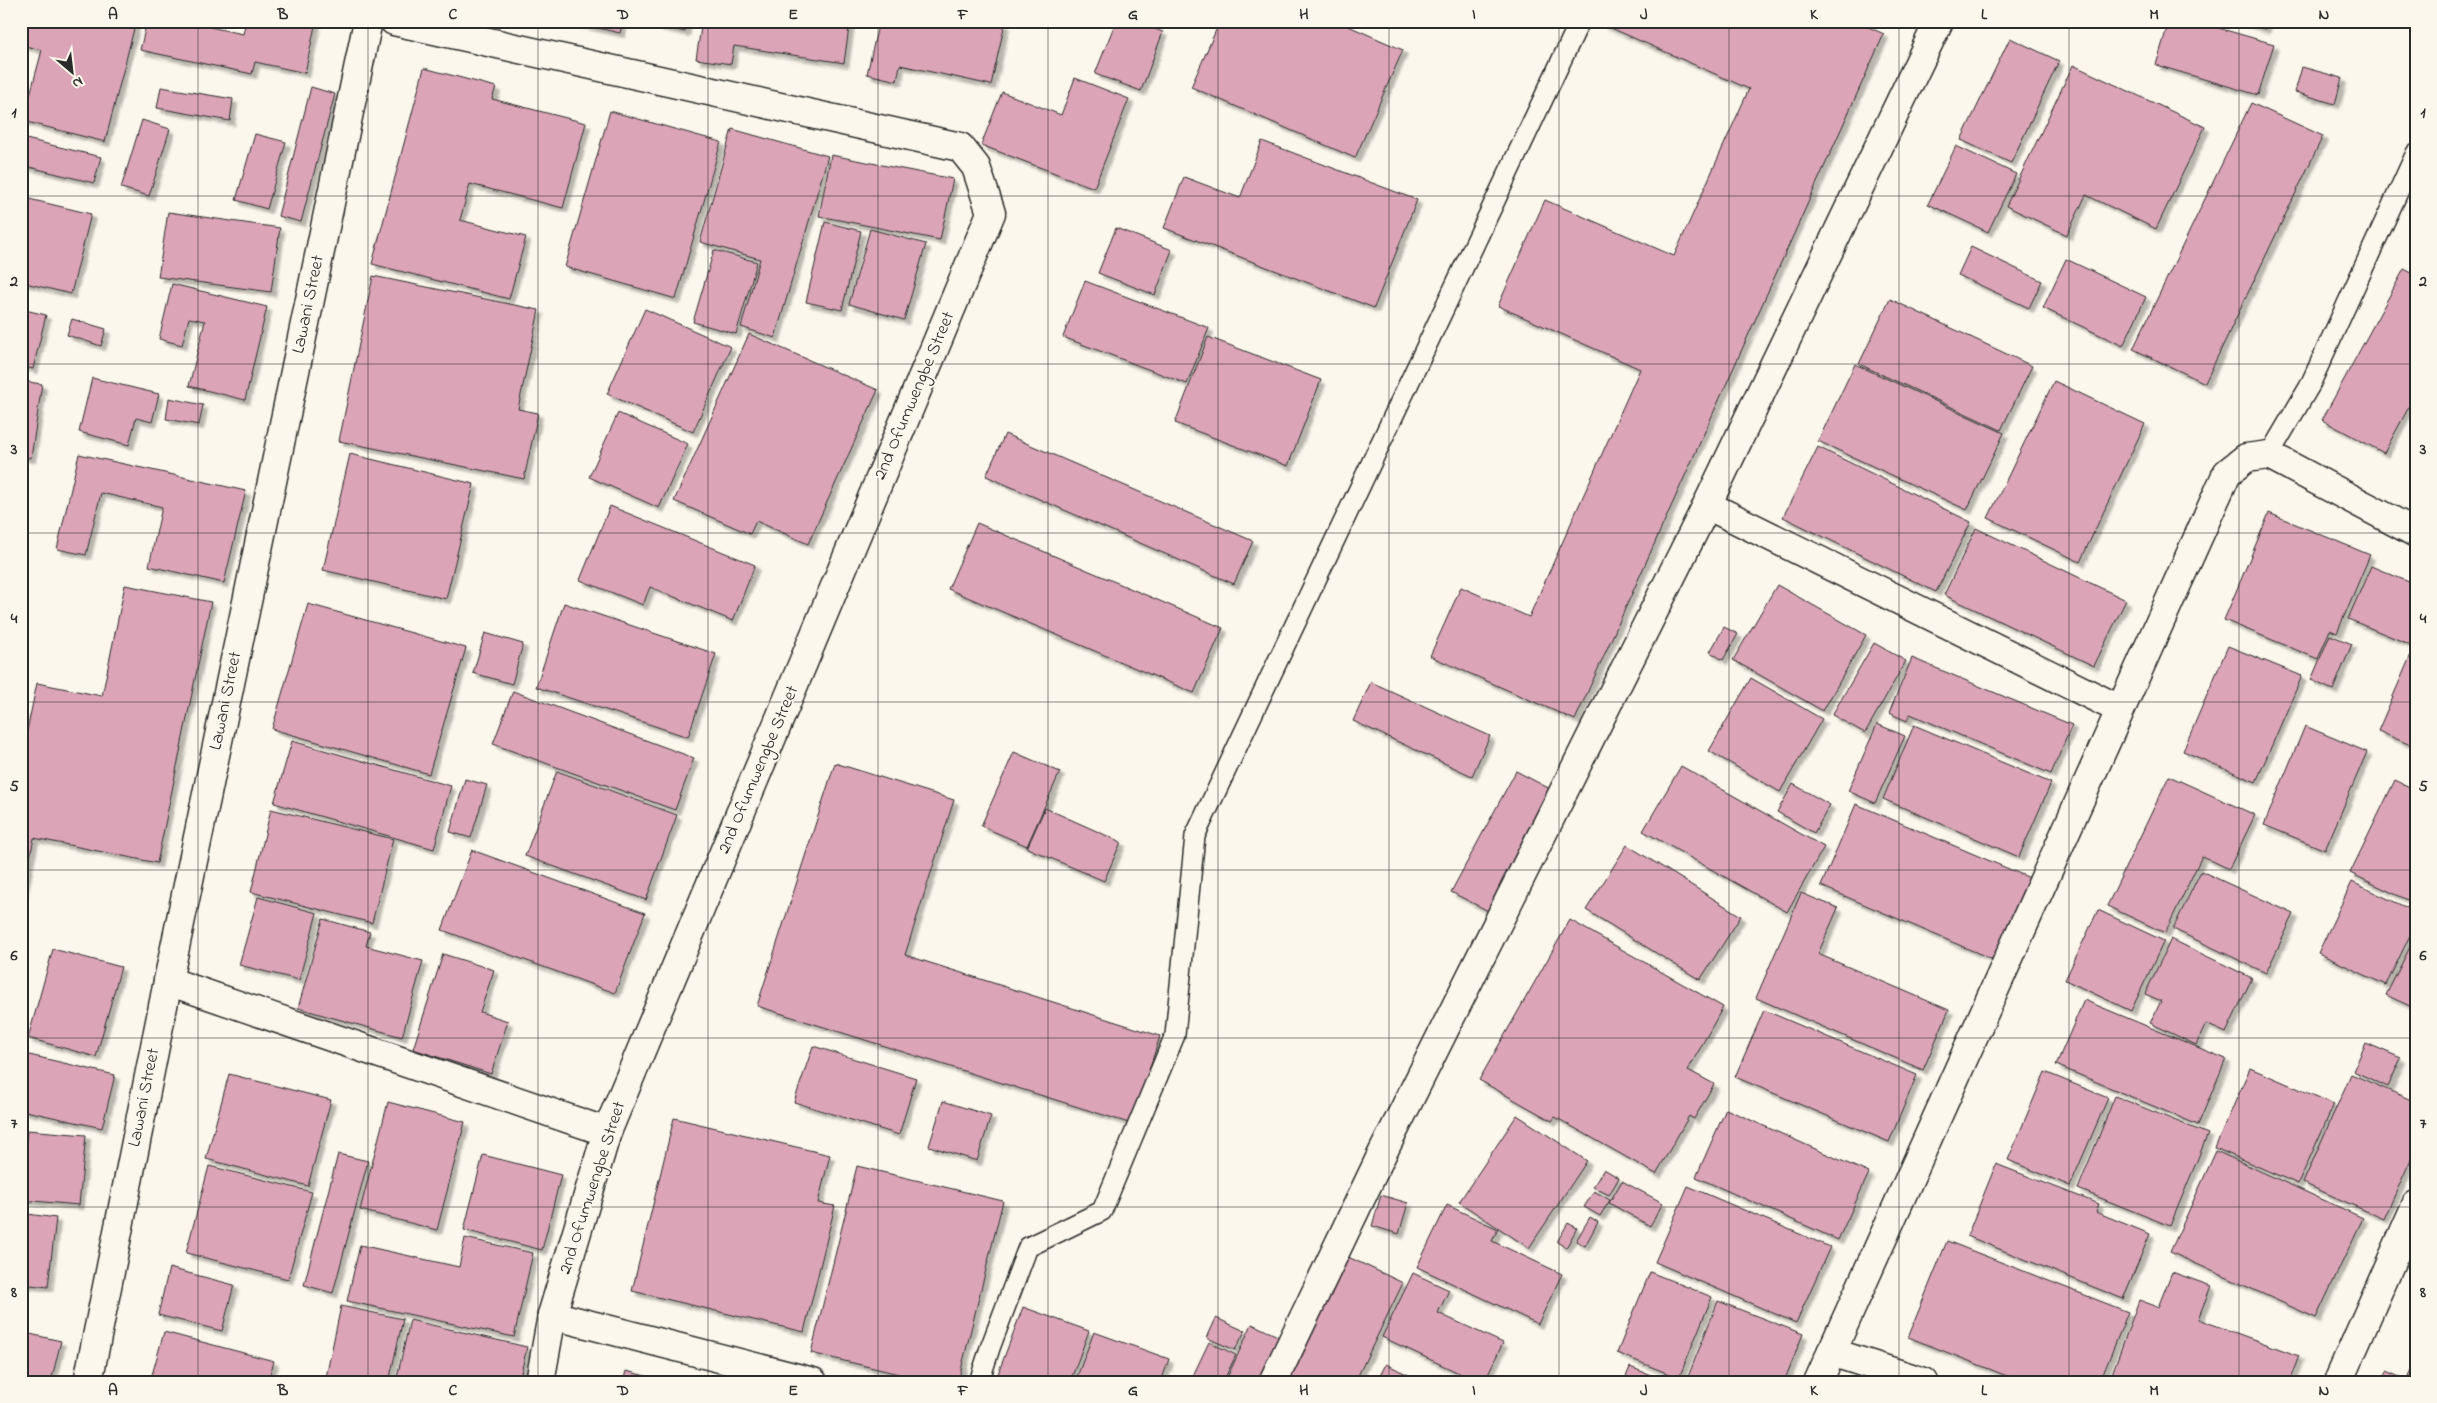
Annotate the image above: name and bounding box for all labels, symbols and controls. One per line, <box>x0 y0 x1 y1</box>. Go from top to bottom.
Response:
text: A <box>108 3 118 27</box>
text: B <box>277 3 289 27</box>
text: C <box>449 3 458 27</box>
text: D <box>616 3 629 27</box>
text: E <box>788 3 798 27</box>
text: F <box>957 3 969 27</box>
text: G <box>1128 3 1138 27</box>
text: H <box>1299 3 1309 27</box>
text: I <box>1472 3 1476 27</box>
text: J <box>1640 3 1648 27</box>
text: K <box>1810 3 1819 27</box>
text: L <box>1981 3 1988 27</box>
text: M <box>2149 3 2159 27</box>
text: N <box>2319 3 2330 27</box>
north arrow <box>48 48 98 98</box>
text: N <box>68 71 87 94</box>
text: 1 <box>11 101 17 125</box>
text: 1 <box>2420 101 2426 125</box>
street label: Lawani Street <box>286 253 332 356</box>
text: 2 <box>9 270 18 294</box>
text: 2 <box>2418 270 2427 294</box>
street label: 2nd Ofumwengbe Street <box>868 308 963 484</box>
text: 3 <box>10 438 18 462</box>
text: 3 <box>2419 438 2427 462</box>
text: 4 <box>10 607 18 631</box>
text: 4 <box>2419 607 2427 631</box>
street label: Lawani Street <box>203 649 249 753</box>
street label: 2nd Ofumwengbe Street <box>712 682 807 858</box>
text: 5 <box>9 775 19 799</box>
text: 5 <box>2418 775 2428 799</box>
text: 6 <box>9 944 18 968</box>
text: 6 <box>2418 944 2427 968</box>
street label: Lawani Street <box>122 1046 167 1149</box>
street label: 2nd Ofumwengbe Street <box>553 1098 634 1278</box>
text: 7 <box>11 1112 18 1136</box>
text: 7 <box>2420 1112 2427 1136</box>
text: 8 <box>10 1281 17 1305</box>
text: 8 <box>2419 1281 2426 1305</box>
text: A <box>108 1379 118 1403</box>
text: B <box>277 1379 289 1403</box>
text: C <box>449 1379 458 1403</box>
text: D <box>616 1379 629 1403</box>
text: E <box>788 1379 798 1403</box>
text: F <box>957 1379 969 1403</box>
text: G <box>1128 1379 1138 1403</box>
text: H <box>1299 1379 1309 1403</box>
text: I <box>1472 1379 1476 1403</box>
text: J <box>1640 1379 1648 1403</box>
text: K <box>1810 1379 1819 1403</box>
text: L <box>1981 1379 1988 1403</box>
text: M <box>2149 1379 2159 1403</box>
text: N <box>2319 1379 2330 1403</box>

